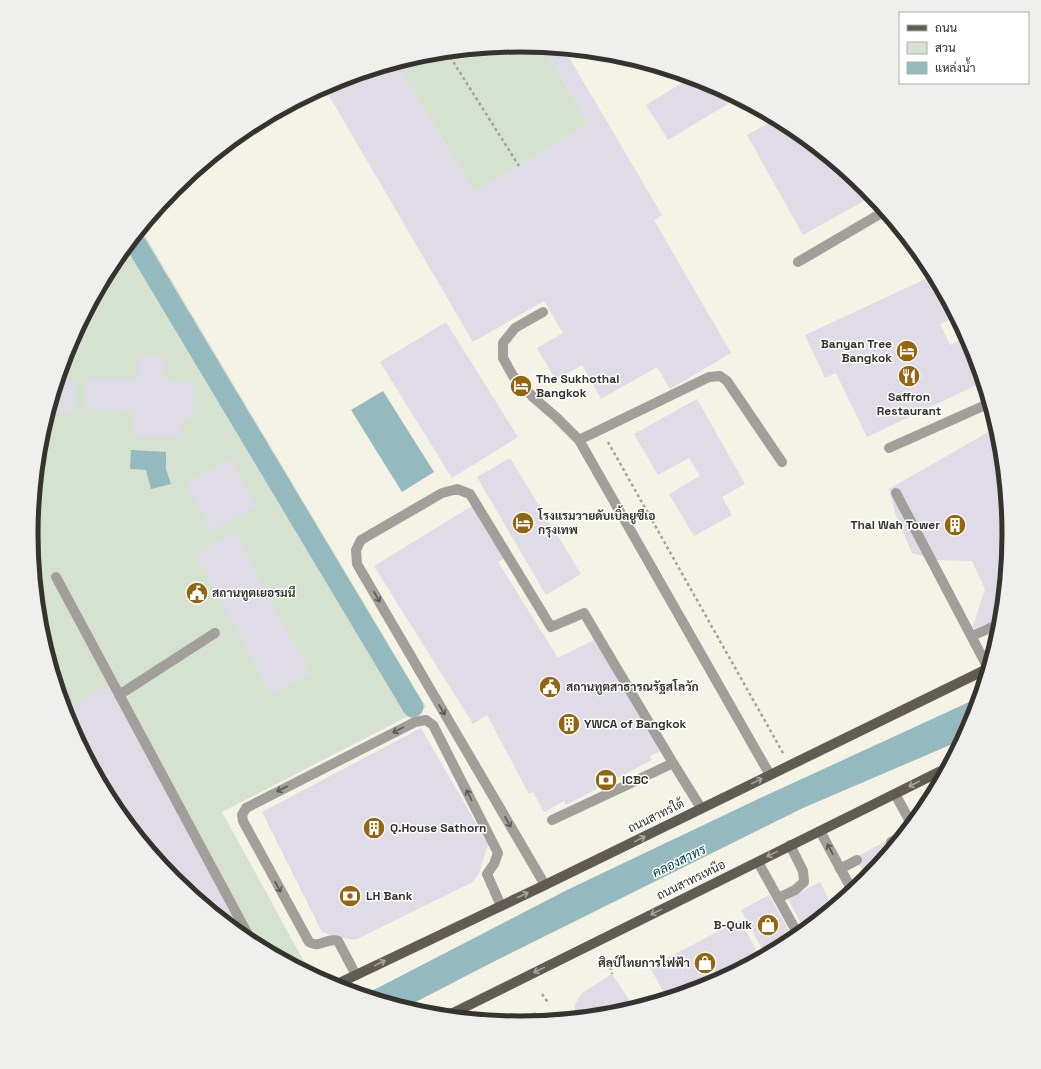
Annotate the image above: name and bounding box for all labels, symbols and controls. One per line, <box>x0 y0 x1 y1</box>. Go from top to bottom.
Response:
legend <box>899 12 1029 84</box>
text: ถนน <box>935 20 958 36</box>
text: สวน <box>935 40 956 56</box>
text: แหล่งน้ำ <box>935 57 975 76</box>
place label: Banyan Tree Bangkok <box>821 336 892 366</box>
hotel icon: Banyan Tree Bangkok <box>894 338 920 364</box>
restaurant icon: Saffron Restaurant <box>896 363 922 389</box>
place label: The Sukhothai Bangkok <box>536 371 619 401</box>
hotel icon: The Sukhothai Bangkok <box>508 373 534 399</box>
place label: Saffron Restaurant <box>877 389 941 419</box>
place label: โรงแรมวายดับเบิ้ลยูซีเอ กรุงเทพ <box>537 505 655 538</box>
hotel icon: โรงแรมวายดับเบิ้ลยูซีเอ กรุงเทพ <box>510 510 536 536</box>
building icon: Thai Wah Tower <box>942 512 968 538</box>
place label: Thai Wah Tower <box>850 517 940 533</box>
public building icon: สถานทูตเยอรมนี <box>184 580 210 606</box>
place label: สถานทูตเยอรมนี <box>212 585 296 601</box>
one-way arrow <box>373 591 381 603</box>
public building icon: สถานทูตสาธารณรัฐสโลวัก <box>537 674 563 700</box>
place label: สถานทูตสาธารณรัฐสโลวัก <box>566 679 699 695</box>
one-way arrow <box>439 704 447 716</box>
building icon: YWCA of Bangkok <box>556 711 582 737</box>
place label: YWCA of Bangkok <box>584 716 686 732</box>
one-way arrow <box>392 727 404 735</box>
bank icon: ICBC <box>593 767 619 793</box>
place label: ICBC <box>622 772 649 788</box>
one-way arrow <box>750 777 762 784</box>
one-way arrow <box>908 781 920 789</box>
one-way arrow <box>276 786 288 794</box>
one-way arrow <box>465 789 472 801</box>
street label: ถนนสาทรใต้ <box>625 795 688 836</box>
building icon: Q.House Sathorn <box>361 815 387 841</box>
one-way arrow <box>505 816 513 828</box>
place label: Q.House Sathorn <box>390 820 486 836</box>
one-way arrow <box>634 835 646 842</box>
water label: คลองสาทร <box>649 840 709 881</box>
one-way arrow <box>825 843 833 855</box>
one-way arrow <box>766 851 778 859</box>
street label: ถนนสาทรเหนือ <box>654 856 728 904</box>
one-way arrow <box>275 881 283 893</box>
bank icon: LH Bank <box>337 883 363 909</box>
place label: LH Bank <box>366 888 413 904</box>
one-way arrow <box>517 891 529 898</box>
one-way arrow <box>650 909 662 917</box>
shop icon: B-Quik <box>755 912 781 938</box>
place label: B-Quik <box>713 917 752 933</box>
shop icon: ศิลป์ไทยการไฟฟ้า <box>692 950 718 976</box>
place label: ศิลป์ไทยการไฟฟ้า <box>598 955 690 971</box>
one-way arrow <box>374 959 386 967</box>
one-way arrow <box>533 967 545 974</box>

